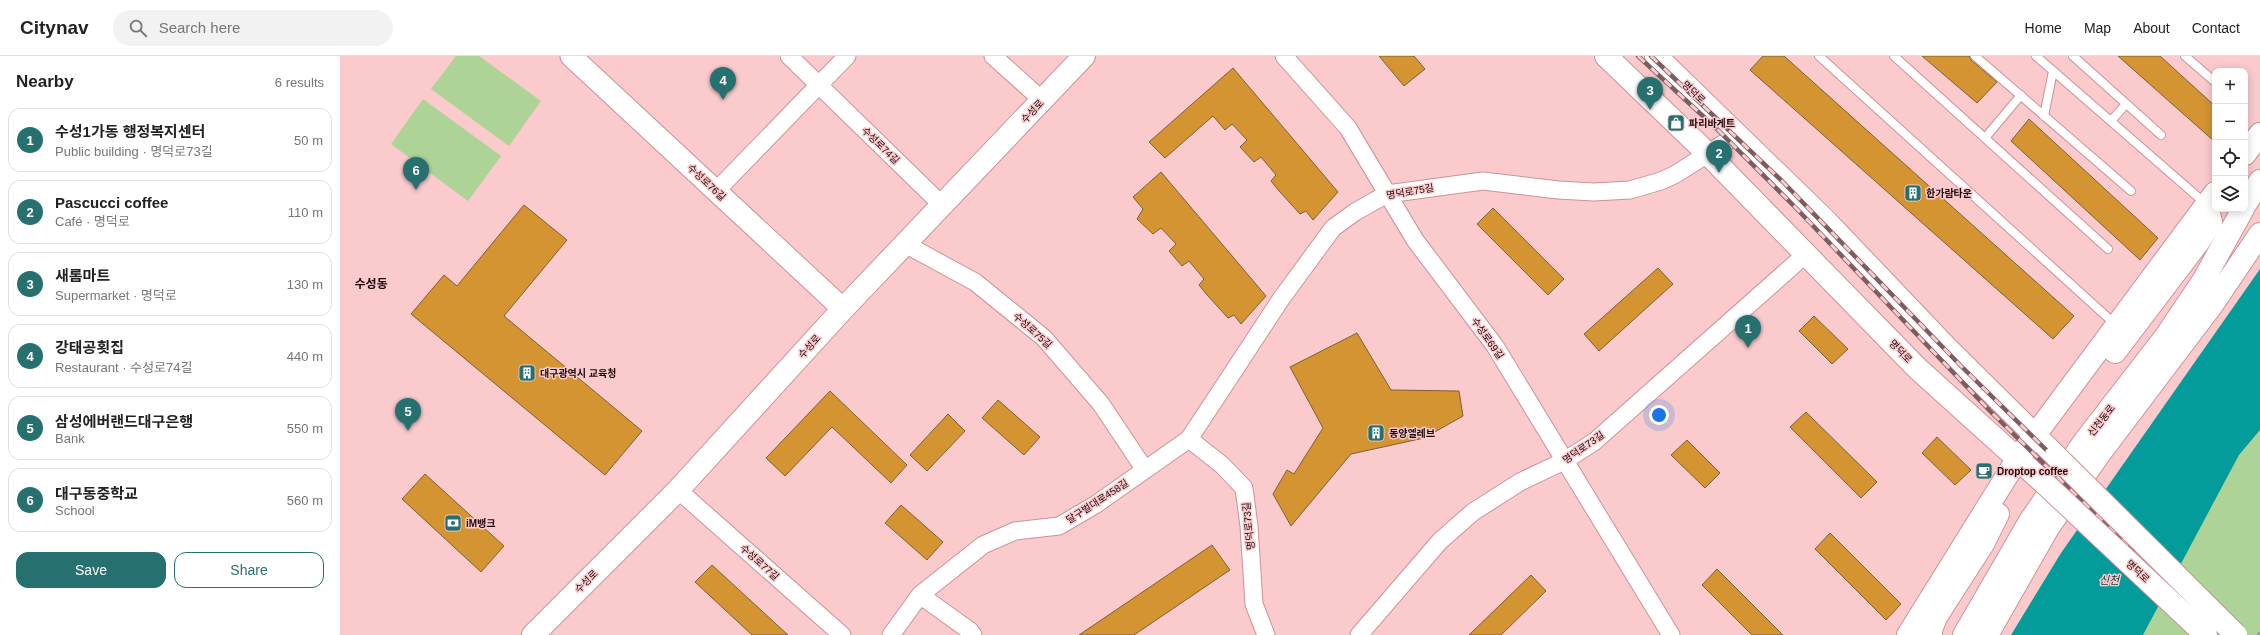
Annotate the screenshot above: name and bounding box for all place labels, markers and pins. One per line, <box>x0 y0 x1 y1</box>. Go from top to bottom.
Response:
pin: 4 <box>710 67 736 100</box>
pin: 3 <box>1637 77 1663 110</box>
shop icon: 파리바게트 <box>1666 113 1686 133</box>
place label: 파리바게트 <box>1689 118 1735 129</box>
pin: 2 <box>1706 140 1732 173</box>
pin: 6 <box>403 157 429 190</box>
building icon: 한가람타운 <box>1903 183 1923 203</box>
place label: 한가람타운 <box>1926 188 1972 199</box>
pin: 1 <box>1735 315 1761 348</box>
building icon: 대구광역시 교육청 <box>517 363 537 383</box>
place label: 대구광역시 교육청 <box>540 368 616 379</box>
pin: 5 <box>395 398 421 431</box>
building icon: 동양엘레브 <box>1366 423 1386 443</box>
place label: 동양엘레브 <box>1389 428 1435 439</box>
cafe icon: Droptop coffee <box>1974 461 1994 481</box>
place label: Droptop coffee <box>1997 466 2069 477</box>
bank icon: iM뱅크 <box>443 513 463 533</box>
place label: iM뱅크 <box>466 518 496 529</box>

